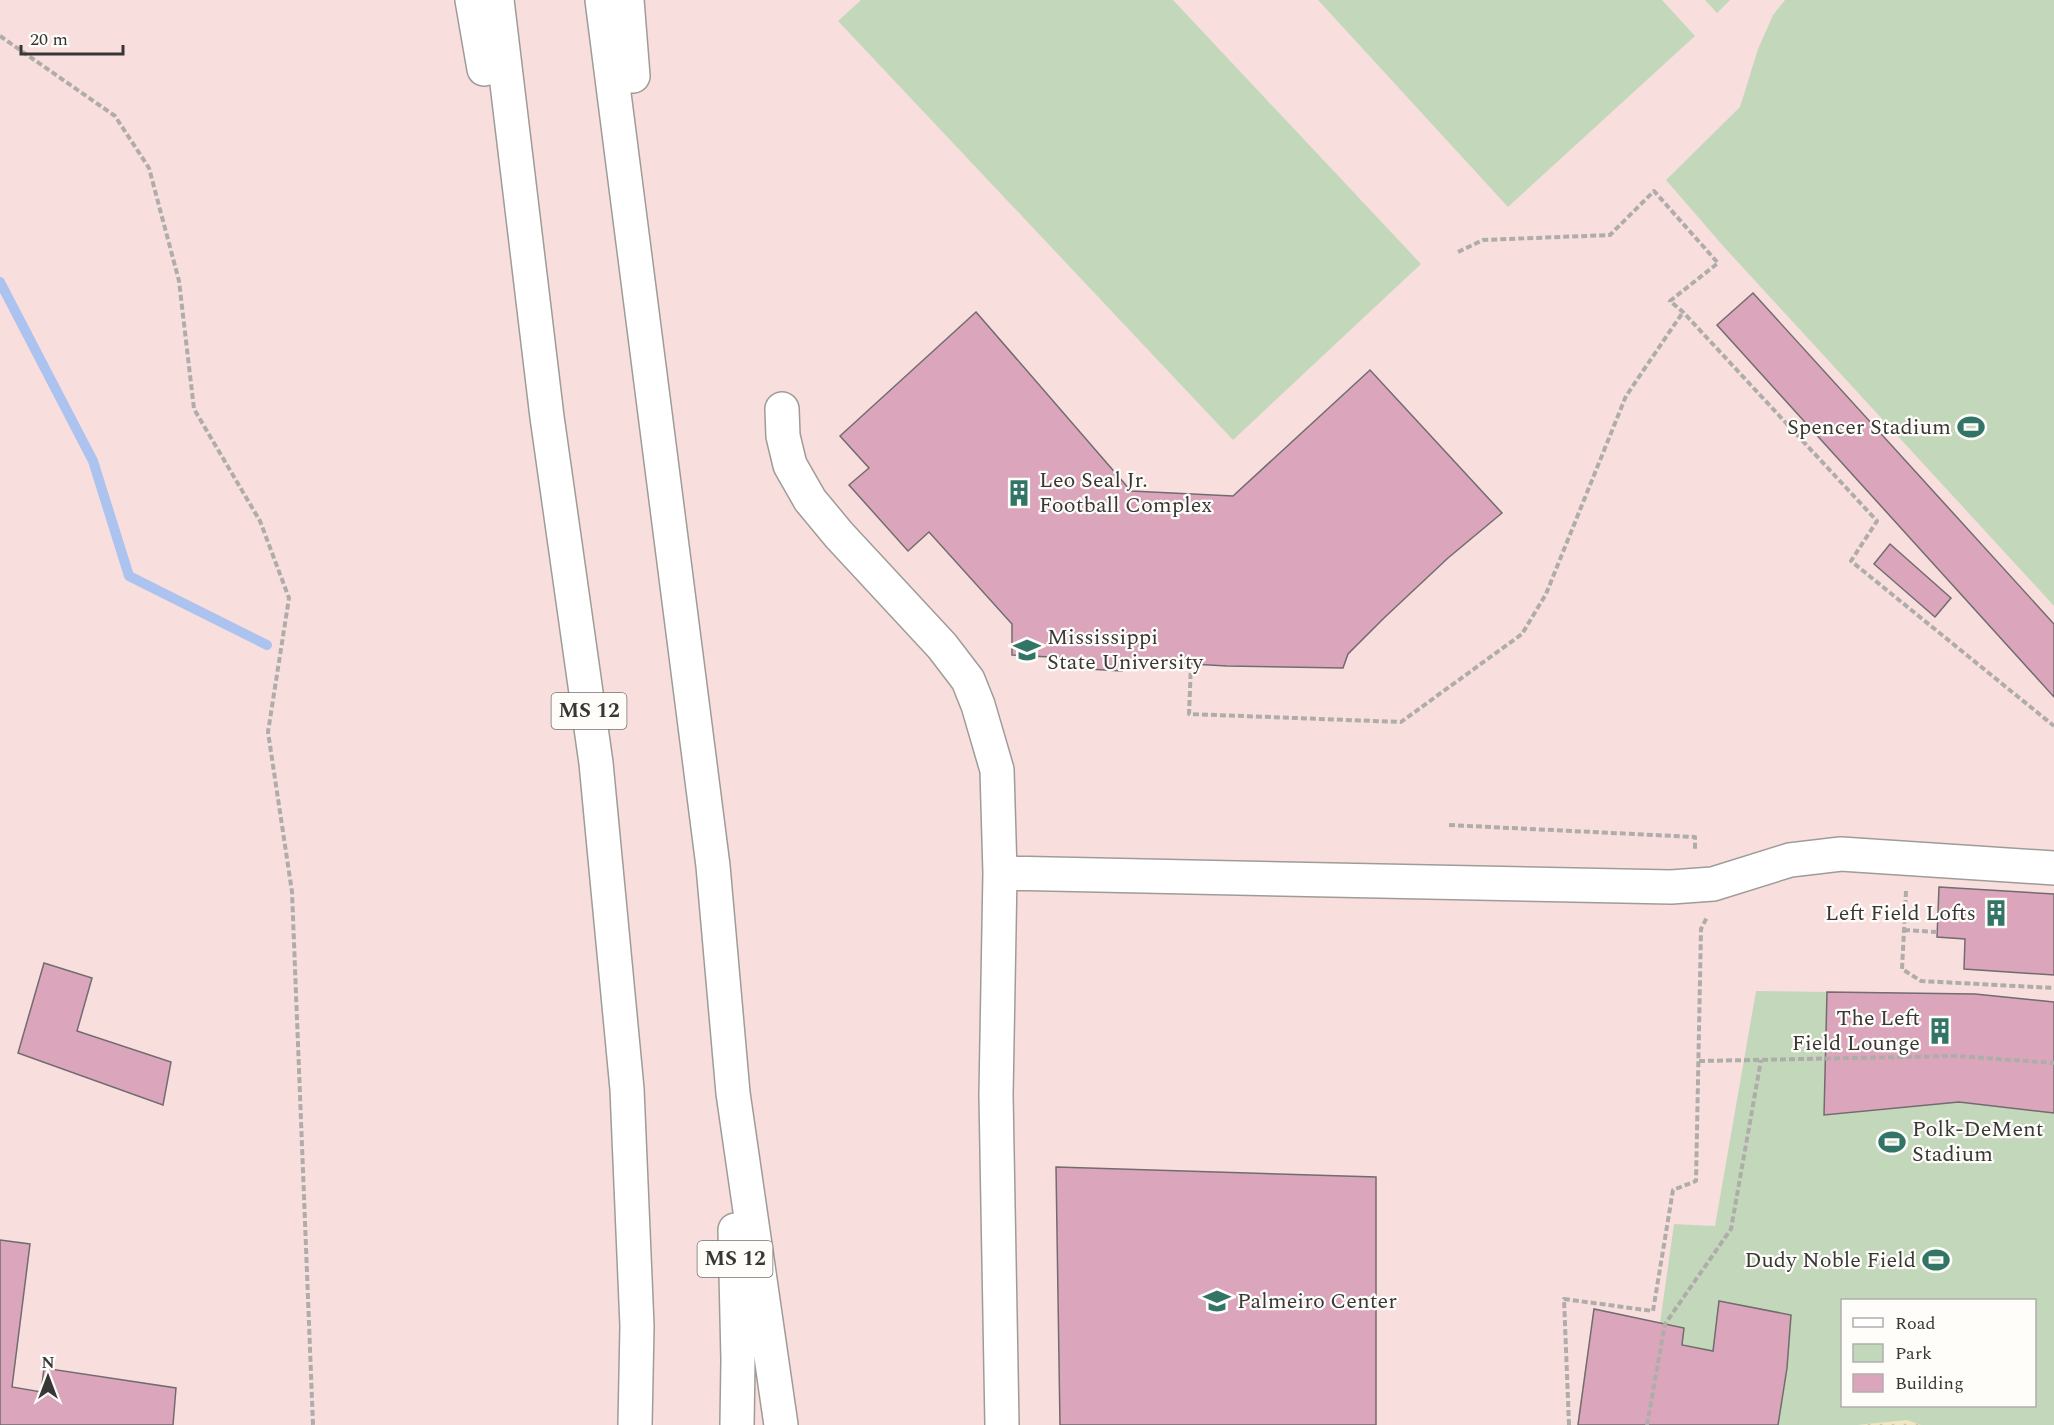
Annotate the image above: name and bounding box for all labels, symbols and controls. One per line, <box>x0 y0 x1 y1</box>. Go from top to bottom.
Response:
scale bar <box>21 18 123 56</box>
text: 20 m <box>30 26 68 53</box>
place label: Spencer Stadium <box>1787 411 1951 444</box>
sports icon: Spencer Stadium <box>1956 412 1986 442</box>
place label: Leo Seal Jr. Football Complex <box>1039 464 1212 522</box>
building icon: Leo Seal Jr. Football Complex <box>1004 478 1034 508</box>
place label: Mississippi State University <box>1047 621 1204 679</box>
school or university icon: Mississippi State University <box>1012 635 1042 665</box>
road number: MS 12 <box>552 693 626 729</box>
place label: Left Field Lofts <box>1825 897 1976 930</box>
building icon: Left Field Lofts <box>1981 898 2011 928</box>
place label: The Left Field Lounge <box>1792 1002 1920 1060</box>
building icon: The Left Field Lounge <box>1925 1016 1955 1046</box>
place label: Polk-DeMent Stadium <box>1912 1113 2044 1171</box>
sports icon: Polk-DeMent Stadium <box>1877 1127 1907 1157</box>
road number: MS 12 <box>698 1241 772 1277</box>
place label: Dudy Noble Field <box>1744 1244 1916 1277</box>
sports icon: Dudy Noble Field <box>1921 1245 1951 1275</box>
place label: Palmeiro Center <box>1237 1285 1397 1318</box>
school or university icon: Palmeiro Center <box>1202 1286 1232 1316</box>
legend <box>1841 1299 2036 1407</box>
text: Road <box>1895 1310 1936 1337</box>
text: Park <box>1895 1340 1932 1367</box>
north arrow <box>18 1347 78 1407</box>
text: N <box>41 1351 55 1375</box>
text: Building <box>1895 1370 1964 1397</box>

